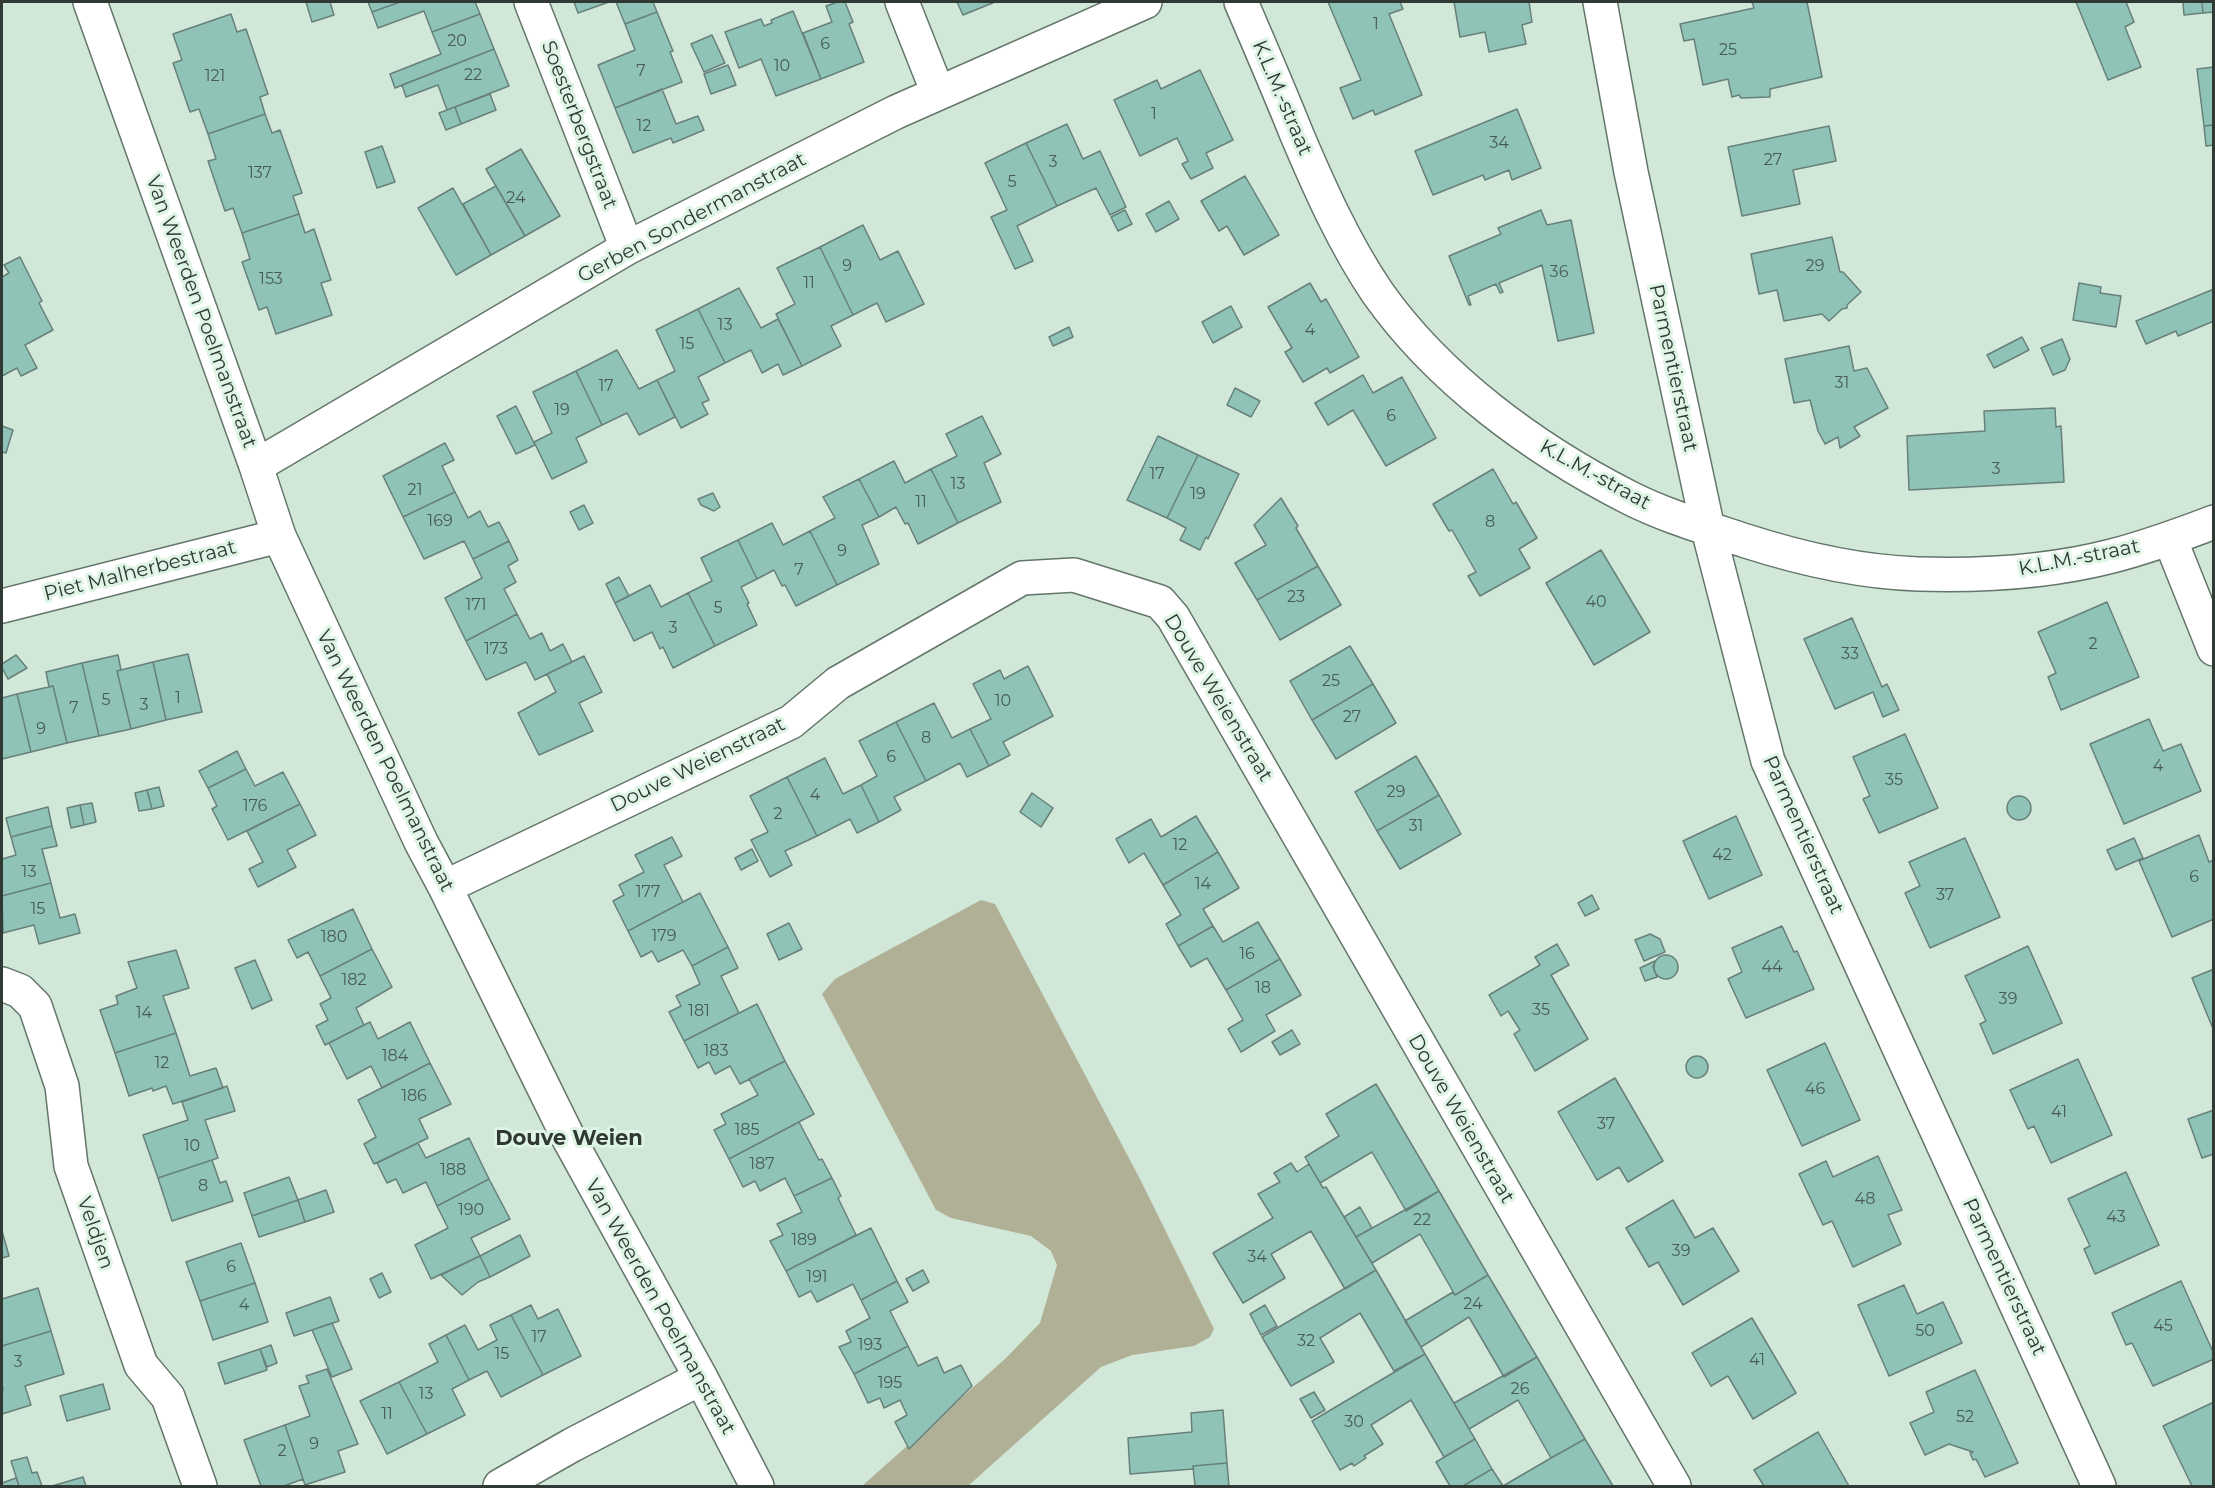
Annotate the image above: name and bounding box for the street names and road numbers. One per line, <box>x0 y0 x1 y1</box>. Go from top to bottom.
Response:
street label: Soesterbergstraat <box>536 37 622 213</box>
street label: K.L.M.-straat <box>1247 37 1317 159</box>
street label: Gerben Sondermanstraat <box>574 148 810 288</box>
street label: Van Weerden Poelmanstraat <box>140 172 262 452</box>
street label: Parmentierstraat <box>1643 282 1703 454</box>
street label: K.L.M.-straat <box>1536 435 1654 515</box>
street label: Piet Malherbestraat <box>41 535 239 607</box>
street label: K.L.M.-straat <box>2016 535 2142 581</box>
street label: Douve Weienstraat <box>1158 610 1278 786</box>
street label: Van Weerden Poelmanstraat <box>311 626 459 896</box>
street label: Douve Weienstraat <box>607 712 789 818</box>
street label: Parmentierstraat <box>1757 752 1849 918</box>
street label: Douve Weienstraat <box>1403 1030 1519 1208</box>
street label: Van Weerden Poelmanstraat <box>580 1175 740 1439</box>
street label: Veldjen <box>71 1194 119 1272</box>
street label: Parmentierstraat <box>1957 1194 2051 1360</box>

